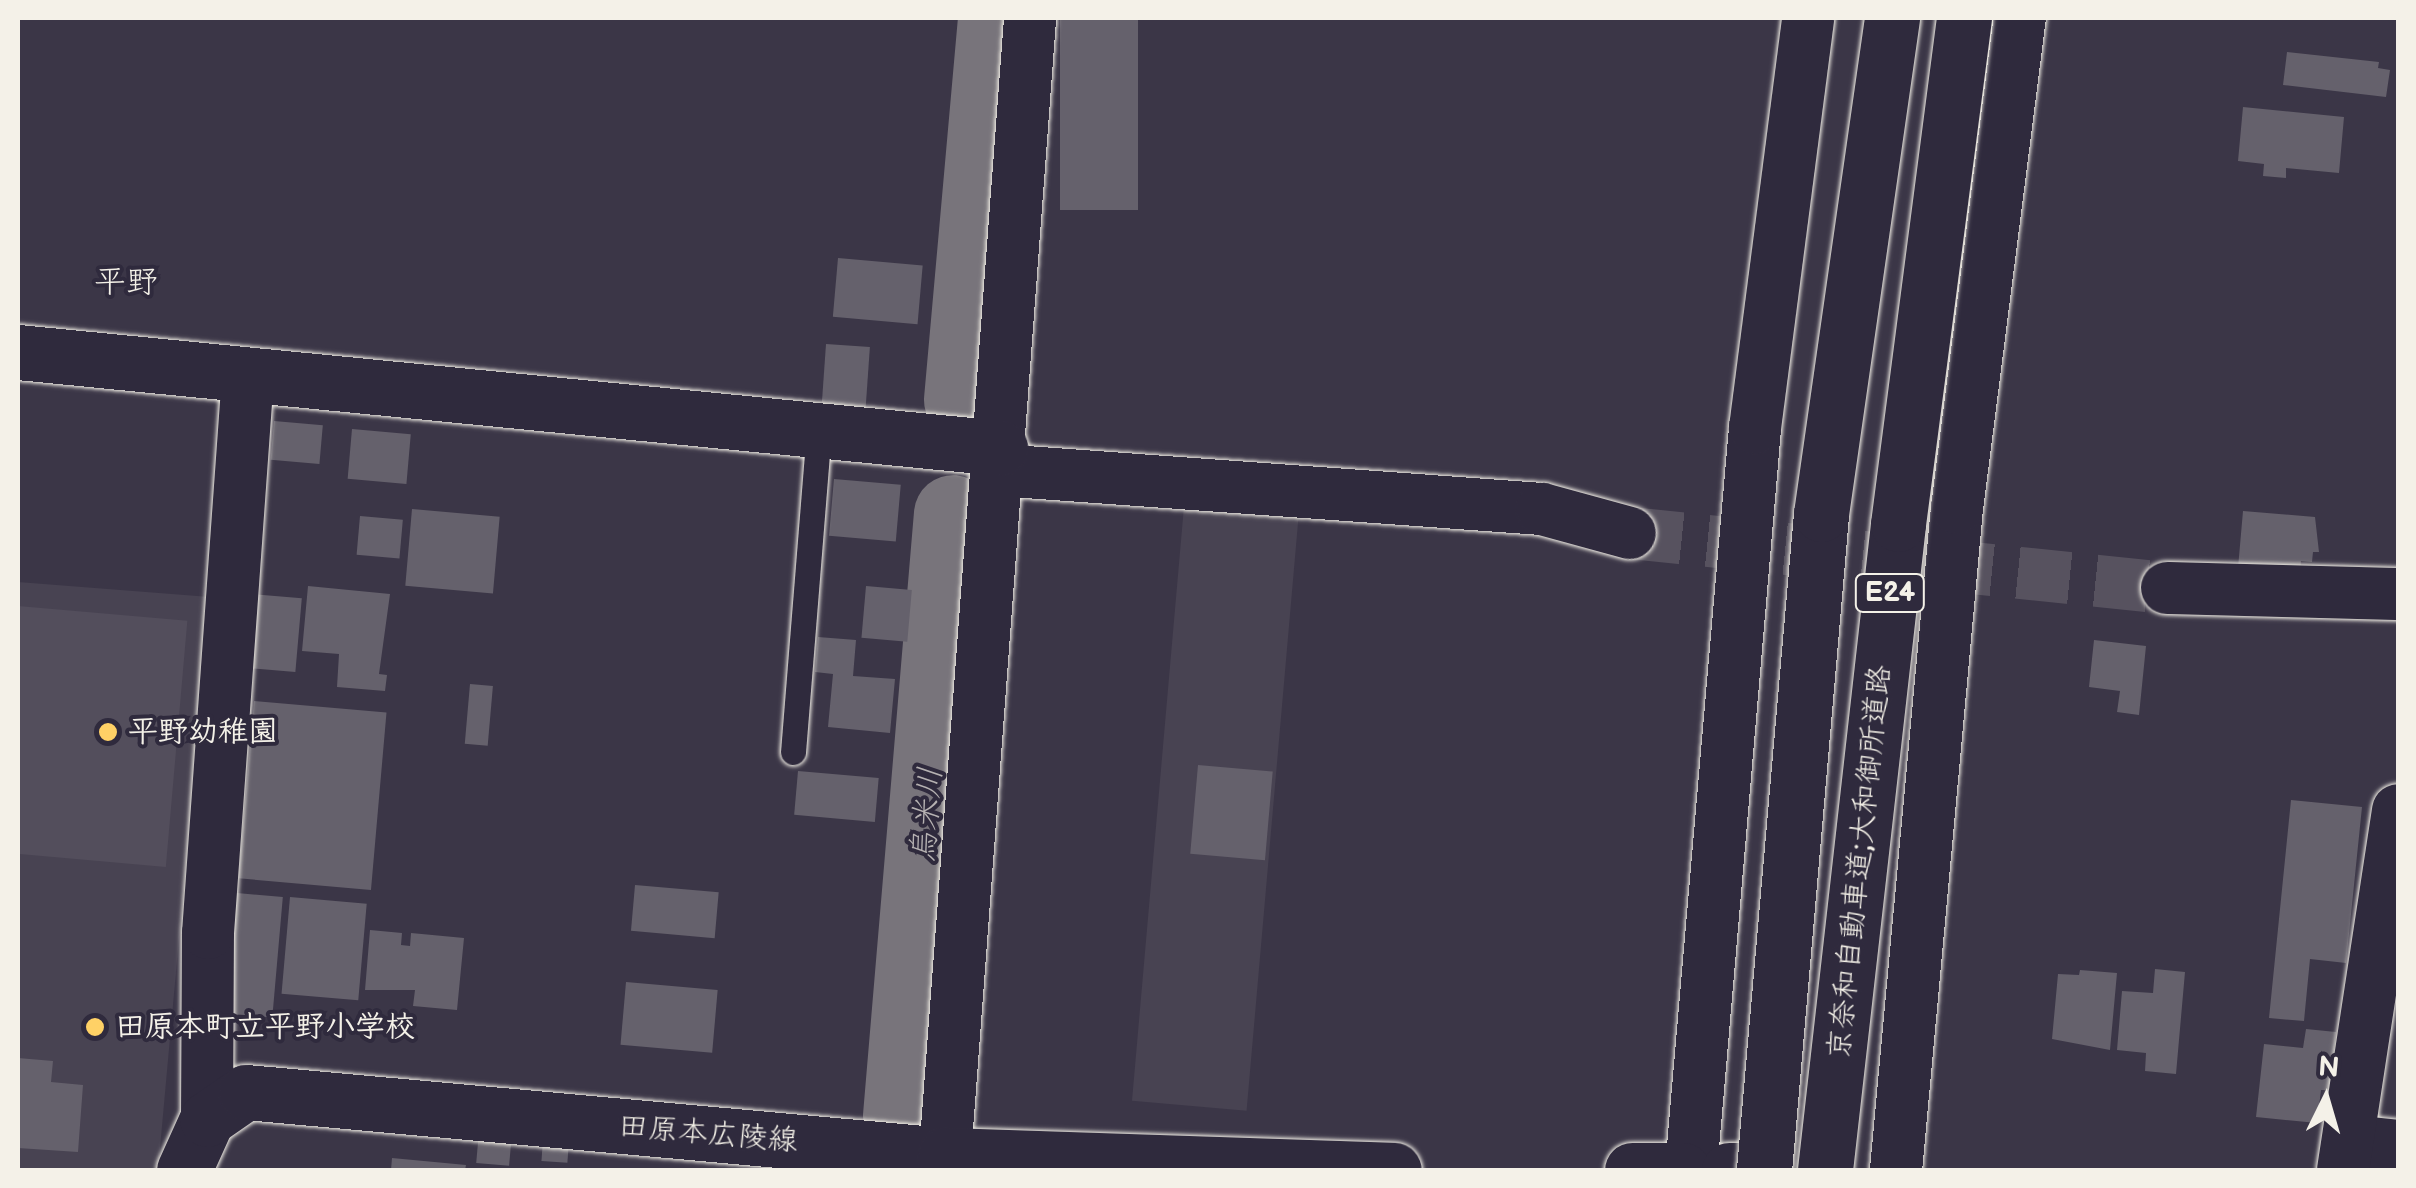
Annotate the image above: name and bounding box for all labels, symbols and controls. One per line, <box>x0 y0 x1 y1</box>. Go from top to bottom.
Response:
district label: 平野 <box>94 264 158 302</box>
road number: E24 <box>1852 570 1928 616</box>
street label: 京奈和自動車道;大和御所道路 <box>1821 663 1899 1061</box>
place label: 平野幼稚園 <box>128 714 278 750</box>
marker: 平野幼稚園 <box>97 721 119 743</box>
water label: 烏米川 <box>905 766 951 864</box>
place label: 田原本町立平野小学校 <box>115 1009 415 1045</box>
marker: 田原本町立平野小学校 <box>84 1016 106 1038</box>
north arrow <box>2276 1048 2376 1148</box>
text: N <box>2317 1050 2341 1085</box>
street label: 田原本広陵線 <box>617 1108 799 1160</box>

